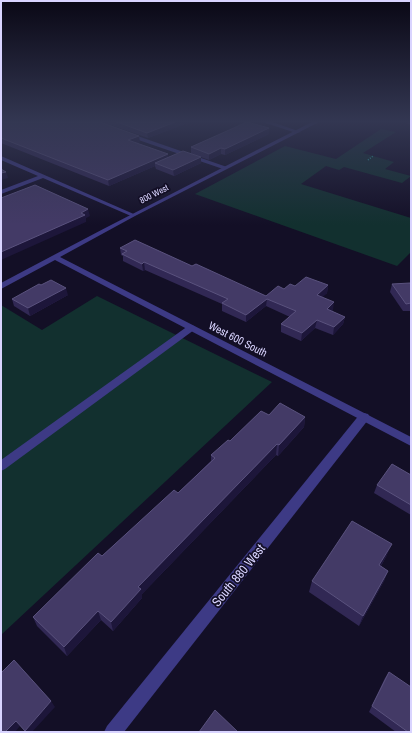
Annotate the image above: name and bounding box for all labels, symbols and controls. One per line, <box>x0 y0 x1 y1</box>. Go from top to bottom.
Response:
street label: 800 West <box>137 182 171 206</box>
street label: West 600 South <box>206 318 270 360</box>
street label: South 880 West <box>208 541 269 610</box>

